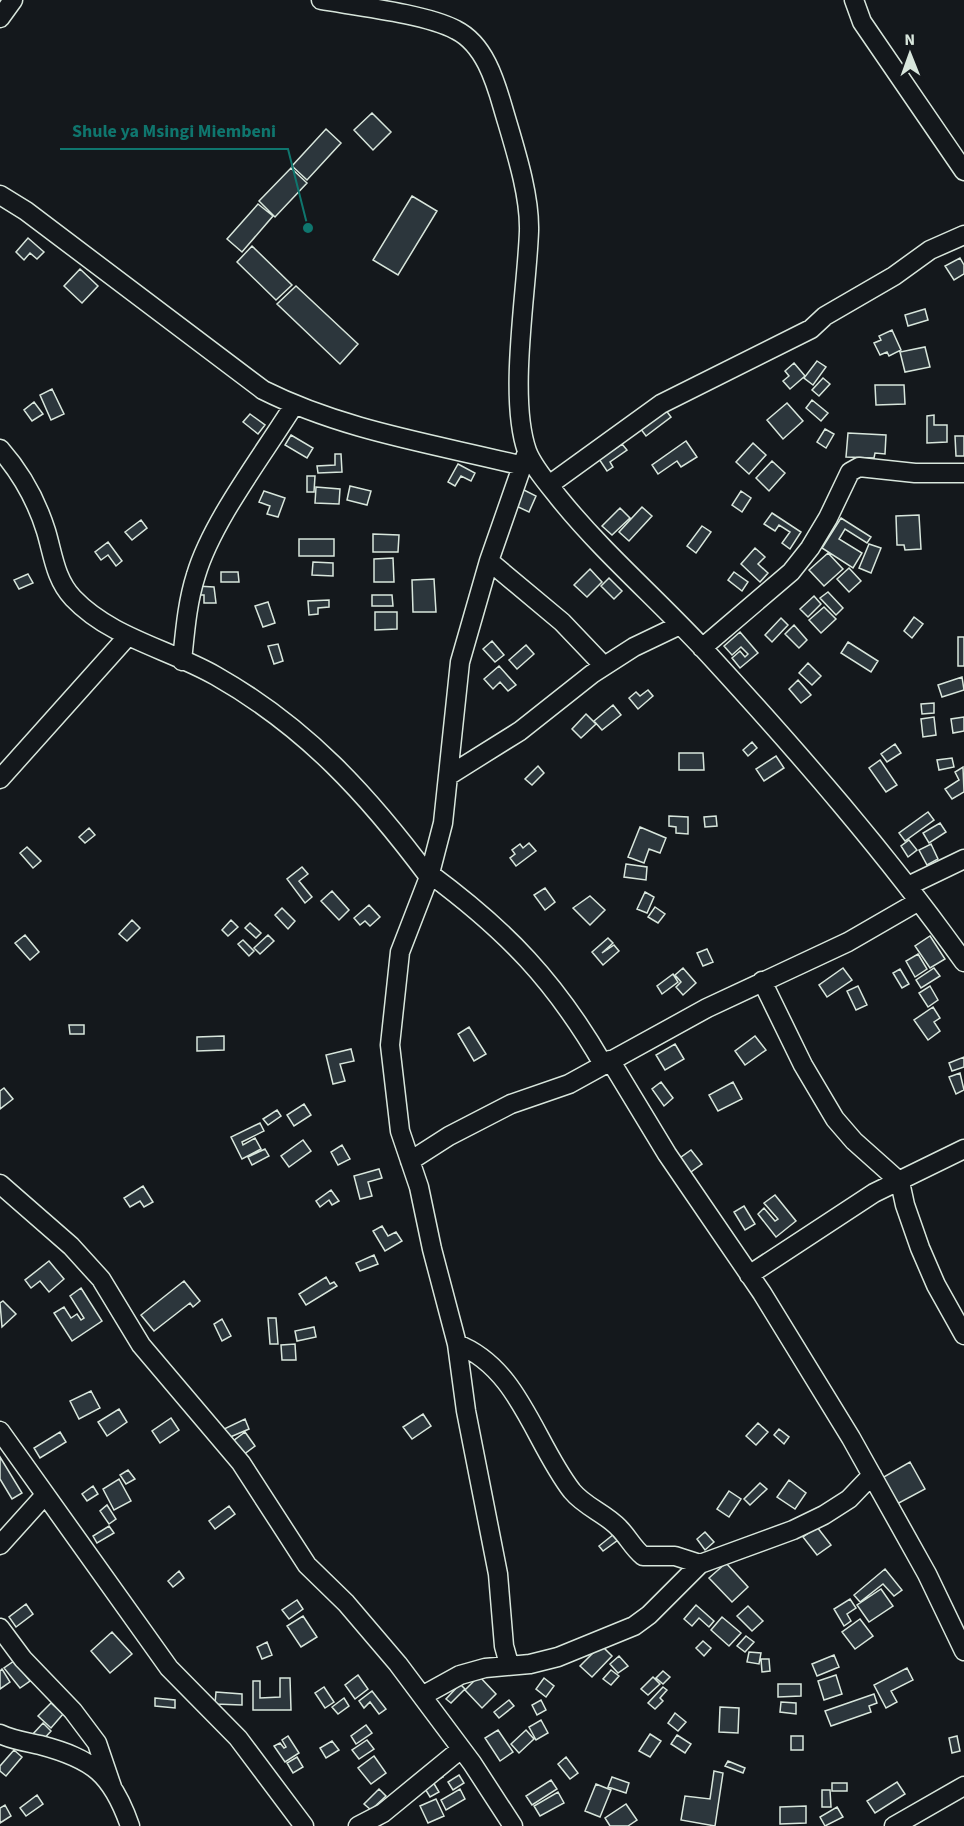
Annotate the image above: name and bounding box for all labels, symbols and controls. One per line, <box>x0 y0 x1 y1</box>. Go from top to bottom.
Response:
north arrow <box>880 24 940 84</box>
text: N <box>904 29 915 51</box>
callout: Shule ya Msingi Miembeni <box>60 113 288 149</box>
text: Shule ya Msingi Miembeni <box>72 119 276 144</box>

